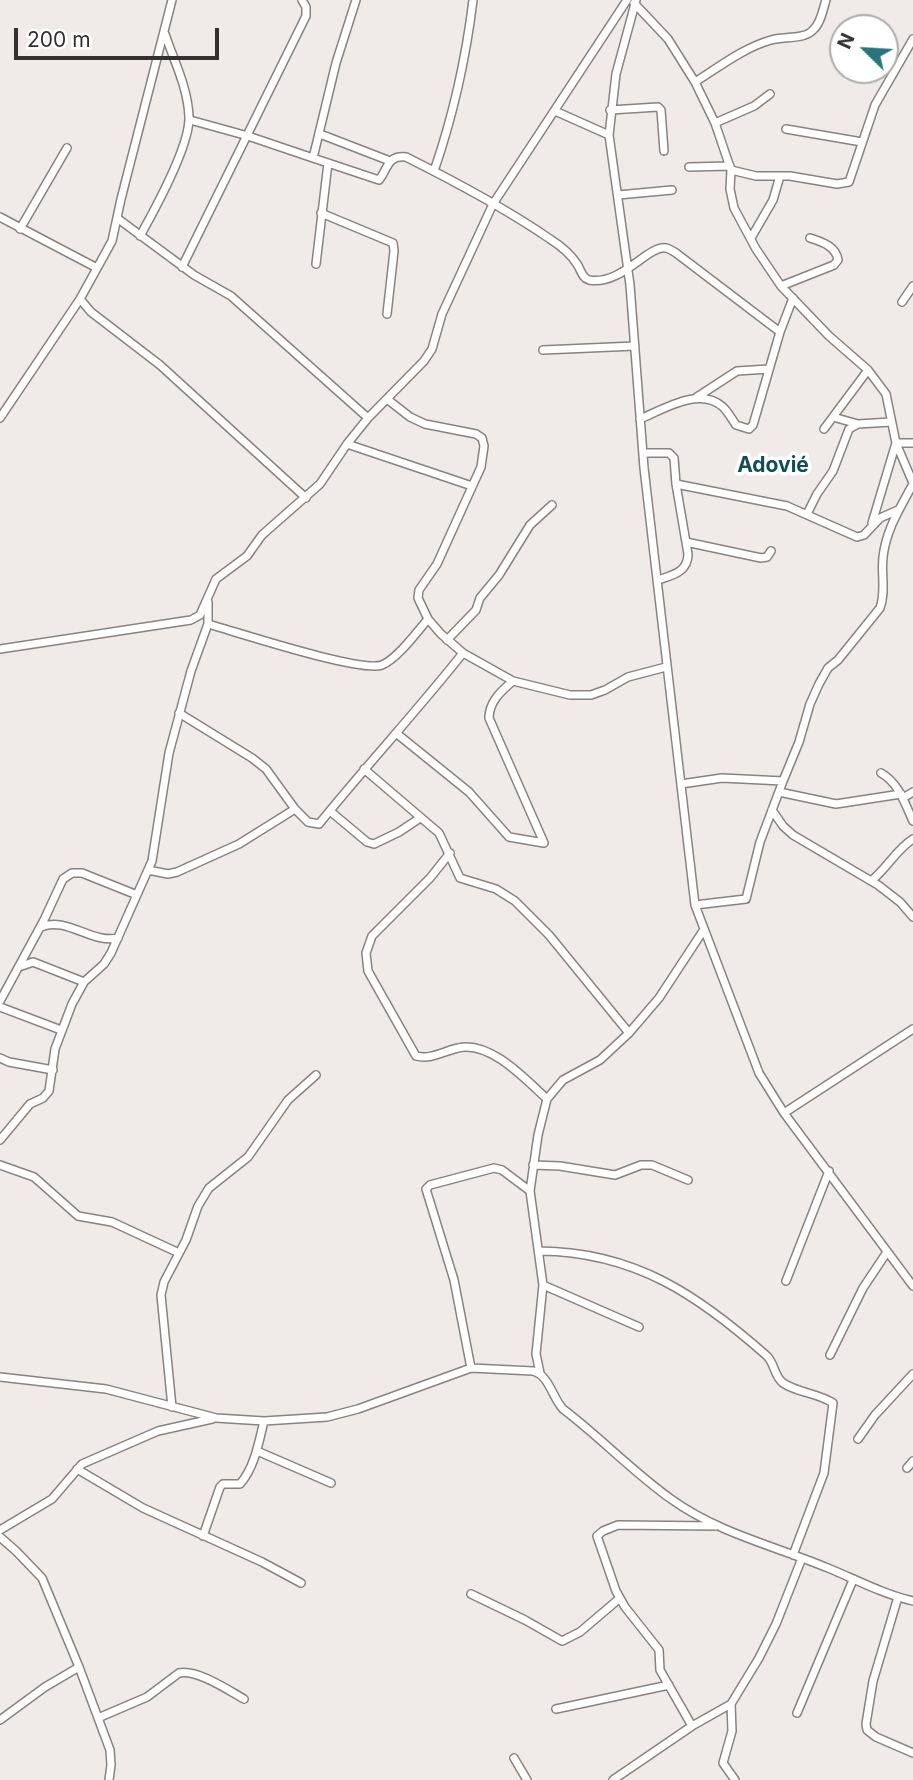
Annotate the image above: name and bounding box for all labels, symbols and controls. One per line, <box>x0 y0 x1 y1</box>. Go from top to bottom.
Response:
scale bar <box>18 14 222 58</box>
north arrow <box>829 14 899 84</box>
text: 200 m <box>27 27 91 52</box>
text: N <box>833 30 860 52</box>
district label: Adovié <box>737 453 809 479</box>

